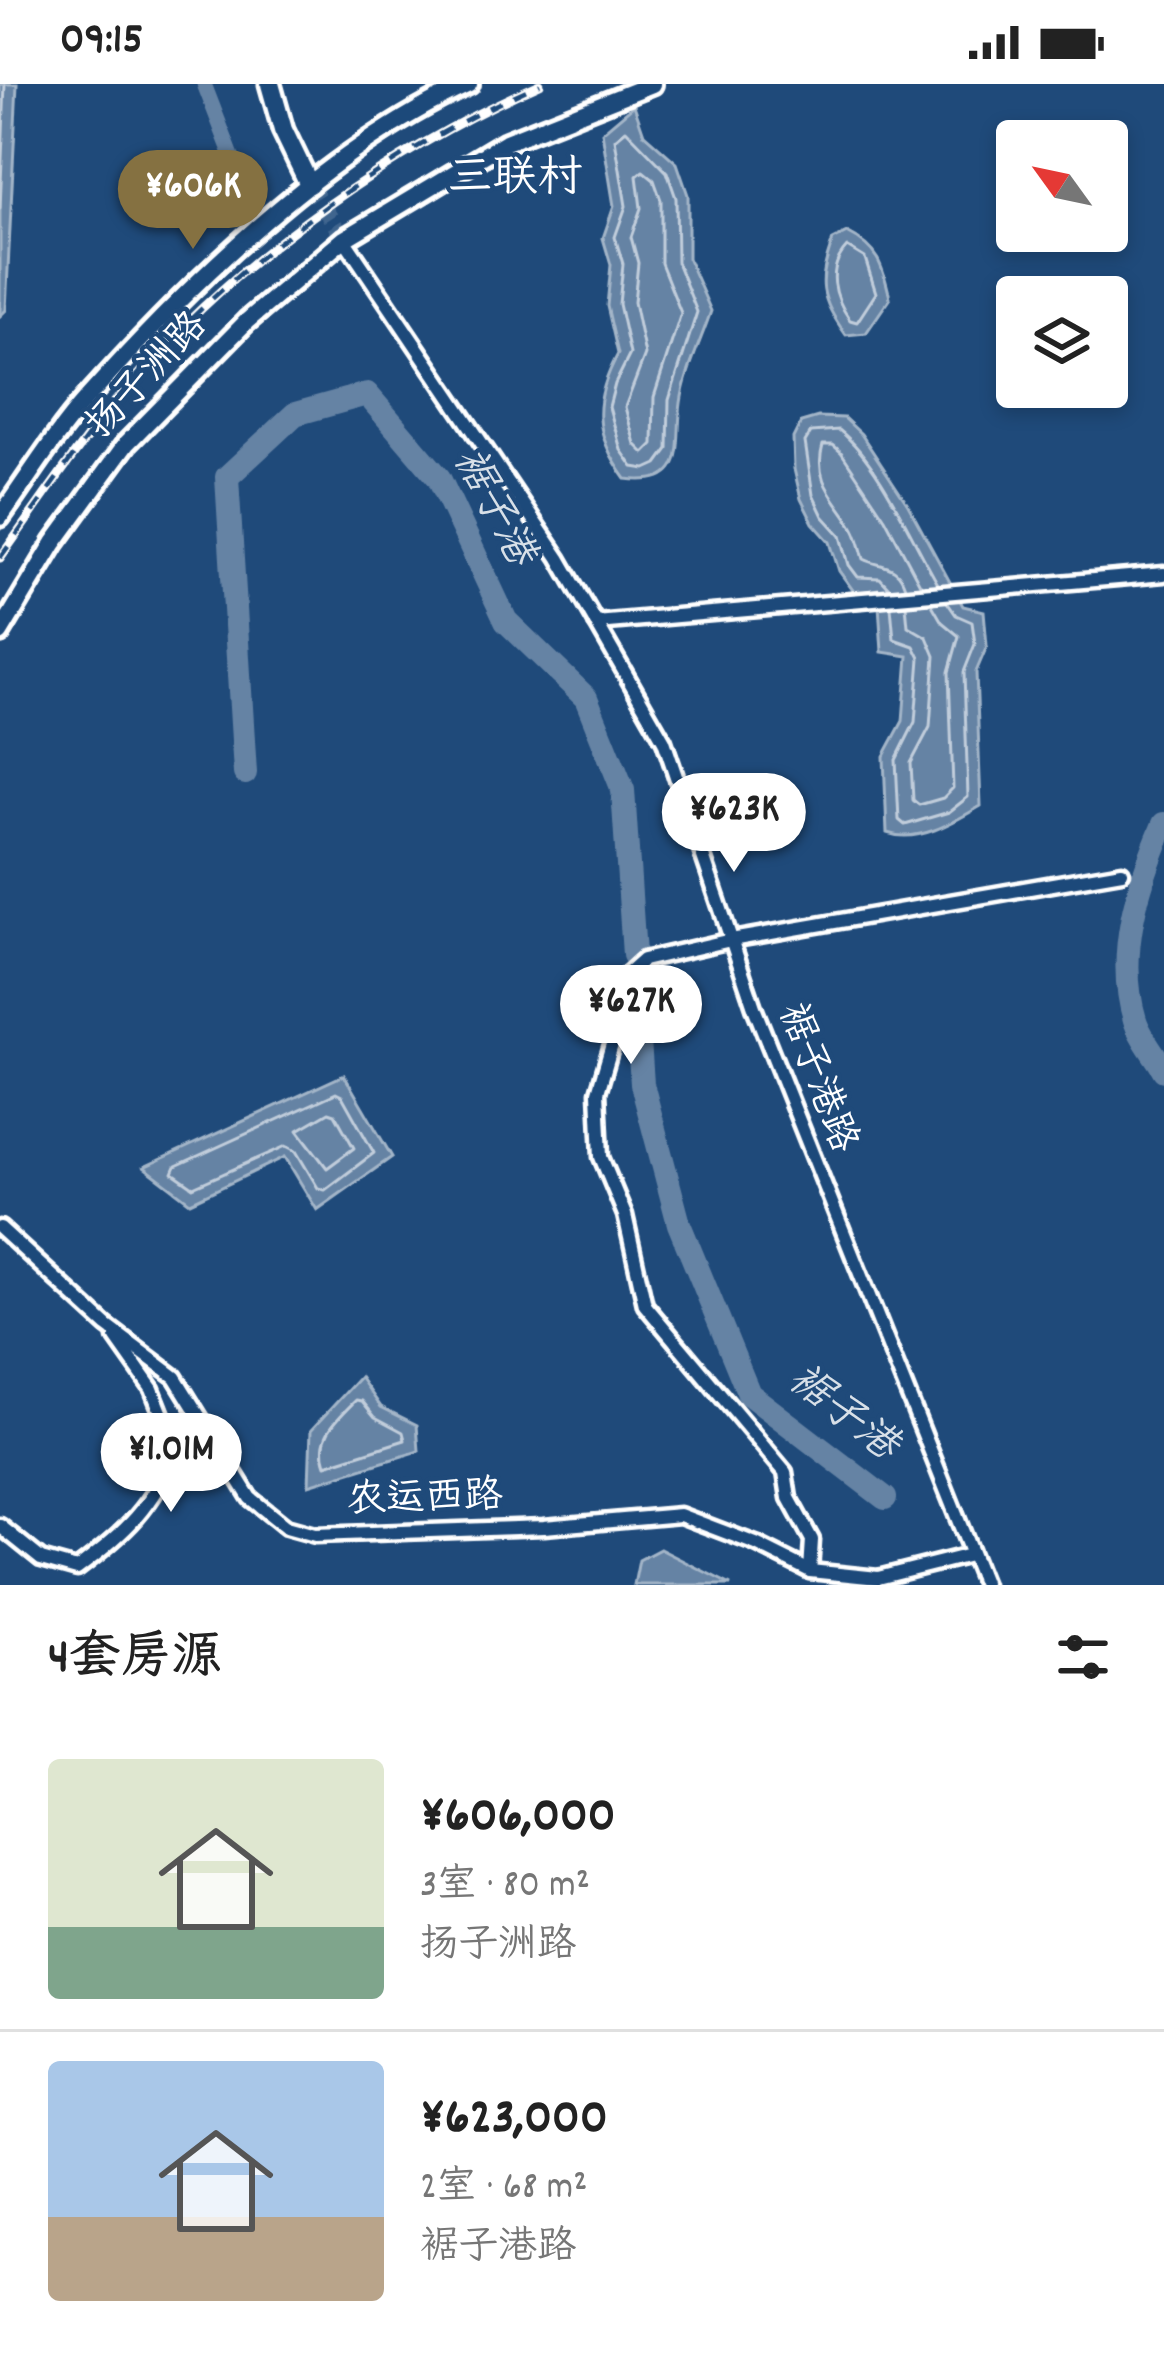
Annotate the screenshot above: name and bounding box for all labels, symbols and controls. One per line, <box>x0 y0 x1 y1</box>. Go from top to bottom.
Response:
text: 09:15 <box>60 10 143 74</box>
north arrow <box>996 120 1128 252</box>
map controls <box>996 120 1128 408</box>
district label: 三联村 <box>447 149 583 213</box>
pin: ¥606K <box>109 150 277 252</box>
text: ¥606K <box>145 161 241 216</box>
button: layers <box>996 276 1128 408</box>
street label: 扬子洲路 <box>76 301 222 453</box>
water label: 裾子港 <box>435 438 549 581</box>
pin: ¥623K <box>650 773 818 875</box>
text: ¥623K <box>689 784 779 839</box>
pin: ¥627K <box>547 965 715 1067</box>
text: ¥627K <box>587 976 675 1031</box>
street label: 裾子港路 <box>761 996 869 1162</box>
water label: 裾子港 <box>773 1353 912 1480</box>
pin: ¥1.01M <box>73 1413 269 1515</box>
text: ¥1.01M <box>128 1424 214 1479</box>
street label: 农运西路 <box>346 1471 504 1531</box>
icon: filters <box>1050 1624 1116 1690</box>
text: 4套房源 <box>48 1625 222 1697</box>
text: ¥606,000 <box>420 1783 616 1855</box>
icon: home <box>144 1807 288 1951</box>
text: 3室 · 80 m² <box>420 1860 590 1915</box>
text: 扬子洲路 <box>420 1920 576 1975</box>
text: ¥623,000 <box>420 2085 608 2157</box>
icon: home <box>144 2109 288 2253</box>
text: 2室 · 68 m² <box>420 2162 588 2217</box>
text: 裾子港路 <box>420 2222 576 2277</box>

